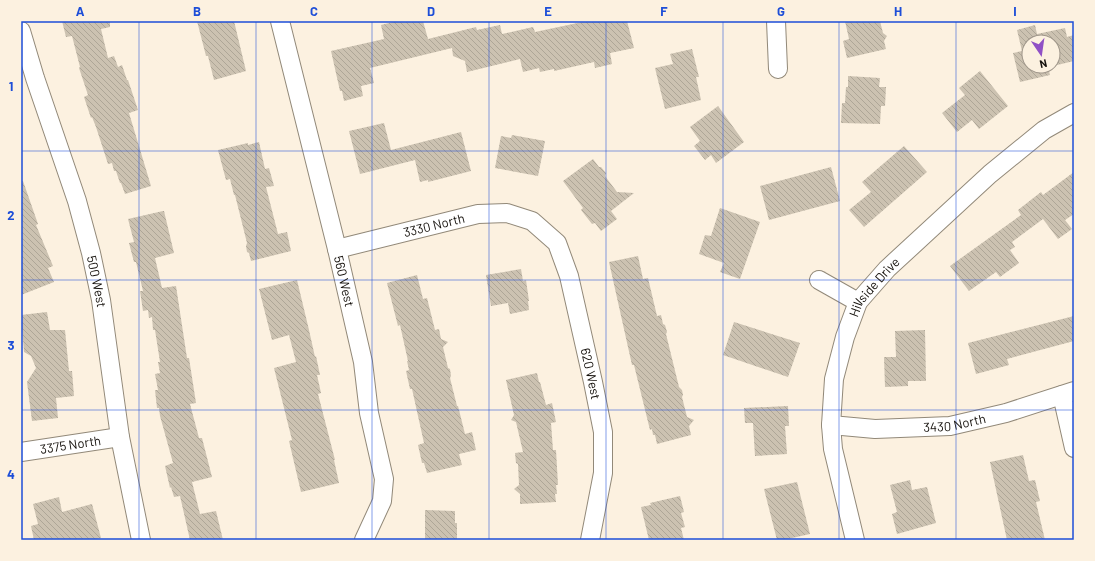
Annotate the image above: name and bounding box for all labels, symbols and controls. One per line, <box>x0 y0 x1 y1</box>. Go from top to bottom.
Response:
text: A <box>76 3 85 19</box>
text: B <box>193 3 201 19</box>
text: C <box>310 3 318 19</box>
text: D <box>427 3 435 19</box>
text: E <box>544 3 552 19</box>
text: F <box>660 3 668 19</box>
text: G <box>777 3 785 19</box>
text: H <box>894 3 902 19</box>
text: I <box>1013 3 1017 19</box>
north arrow <box>1021 34 1061 74</box>
text: N <box>1038 57 1048 71</box>
text: 1 <box>9 78 13 94</box>
text: 2 <box>7 207 15 223</box>
street label: 3330 North <box>402 210 466 240</box>
street label: 500 West <box>84 254 110 308</box>
street label: 560 West <box>331 254 358 308</box>
street label: Hillside Drive <box>845 254 903 319</box>
text: 3 <box>7 337 15 353</box>
street label: 620 West <box>578 346 604 401</box>
street label: 3430 North <box>923 410 987 435</box>
street label: 3375 North <box>39 432 102 457</box>
text: 4 <box>7 466 15 482</box>

